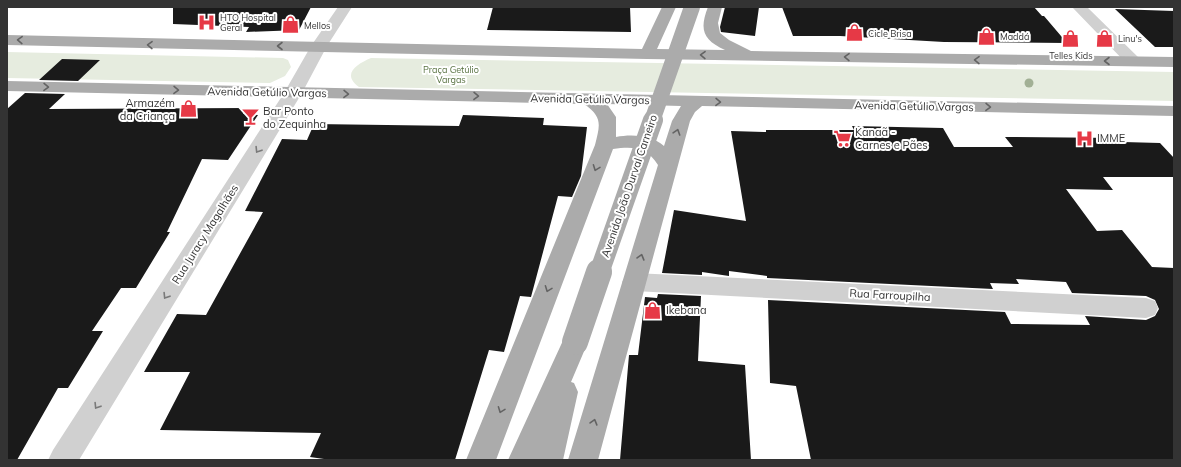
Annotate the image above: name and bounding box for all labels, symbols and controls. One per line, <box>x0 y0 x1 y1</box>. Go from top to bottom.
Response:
hospital icon: HTO Hospital Geral <box>197 12 217 32</box>
place label: HTO Hospital Geral <box>220 12 276 33</box>
shop icon: Mellos <box>281 15 301 35</box>
place label: Mellos <box>304 20 331 31</box>
shop icon: Cicle Brisa <box>845 23 865 43</box>
shop icon: Maddá <box>977 26 997 46</box>
place label: Cicle Brisa <box>868 28 912 39</box>
shop icon: Telles Kids <box>1061 28 1081 48</box>
shop icon: Linu's <box>1095 28 1115 48</box>
place label: Maddá <box>1000 31 1029 42</box>
place label: Linu's <box>1118 33 1142 44</box>
one-way arrow <box>17 36 23 45</box>
one-way arrow <box>147 40 153 49</box>
one-way arrow <box>277 42 283 50</box>
place label: Telles Kids <box>1049 50 1093 61</box>
one-way arrow <box>700 51 706 59</box>
one-way arrow <box>844 53 850 61</box>
one-way arrow <box>974 56 980 64</box>
one-way arrow <box>1104 57 1110 65</box>
park label: Praça Getúlio Vargas <box>423 64 479 85</box>
one-way arrow <box>43 83 49 91</box>
street label: Avenida Getúlio Vargas <box>207 84 327 100</box>
one-way arrow <box>173 86 179 94</box>
one-way arrow <box>343 90 349 98</box>
street label: Avenida Getúlio Vargas <box>530 91 650 107</box>
one-way arrow <box>473 92 479 101</box>
place label: Armazém da Criança <box>120 96 175 123</box>
one-way arrow <box>715 98 721 106</box>
street label: Avenida Getúlio Vargas <box>854 98 974 114</box>
shop icon: Armazém da Criança <box>178 99 198 119</box>
one-way arrow <box>985 103 991 111</box>
place label: Bar Ponto do Zequinha <box>263 104 326 131</box>
bar icon: Bar Ponto do Zequinha <box>240 107 260 127</box>
street label: Avenida João Durval Carneiro <box>598 113 660 259</box>
place label: Kanaã - Carnes e Pães <box>855 125 928 152</box>
supermarket icon: Kanaã - Carnes e Pães <box>832 128 852 148</box>
hospital icon: IMME <box>1074 128 1094 148</box>
one-way arrow <box>672 129 681 136</box>
place label: IMME <box>1097 131 1125 145</box>
one-way arrow <box>255 146 262 153</box>
one-way arrow <box>592 165 600 172</box>
street label: Rua Juracy Magalhães <box>169 182 241 286</box>
one-way arrow <box>636 254 645 261</box>
one-way arrow <box>545 286 553 293</box>
street label: Rua Farroupilha <box>849 286 931 304</box>
one-way arrow <box>164 291 171 298</box>
shop icon: Ikebana <box>643 300 663 320</box>
place label: Ikebana <box>666 303 707 317</box>
one-way arrow <box>94 402 102 409</box>
one-way arrow <box>497 407 505 414</box>
one-way arrow <box>589 419 598 426</box>

